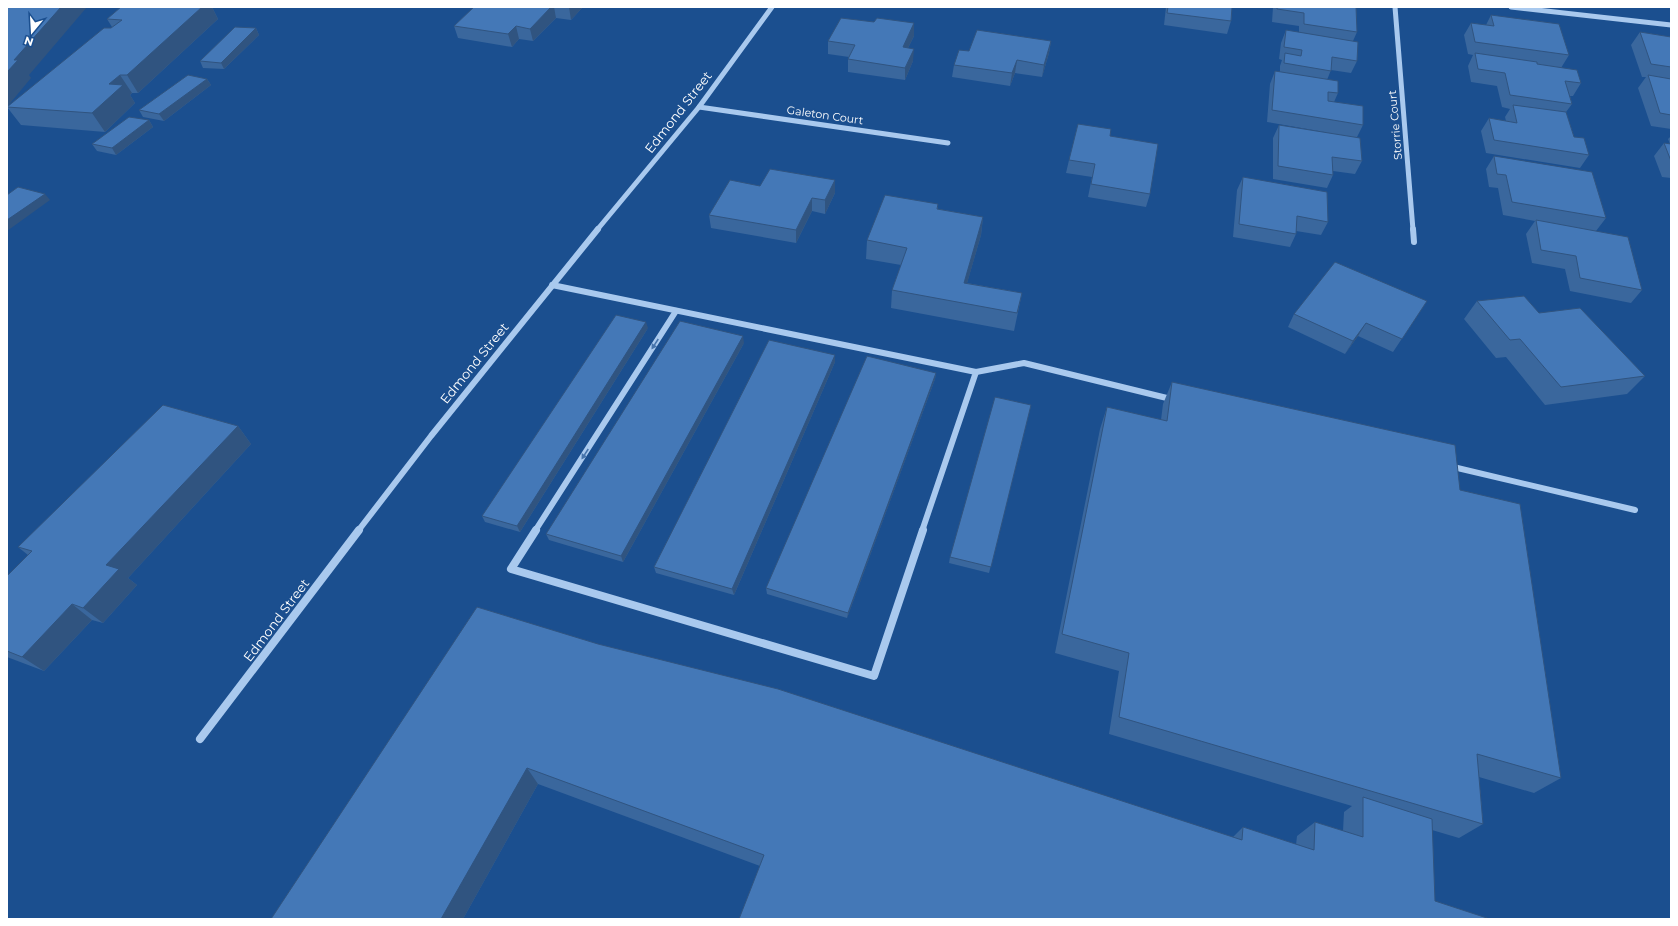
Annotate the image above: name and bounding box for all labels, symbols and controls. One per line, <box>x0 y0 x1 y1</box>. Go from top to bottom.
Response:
north arrow <box>12 12 52 52</box>
text: N <box>23 33 35 50</box>
street label: Edmond Street <box>641 68 715 156</box>
street label: Storrie Court <box>1385 89 1405 160</box>
street label: Galeton Court <box>786 103 865 127</box>
street label: Edmond Street <box>436 319 512 407</box>
one-way arrow <box>651 339 659 349</box>
one-way arrow <box>581 448 589 459</box>
street label: Edmond Street <box>240 575 312 665</box>

